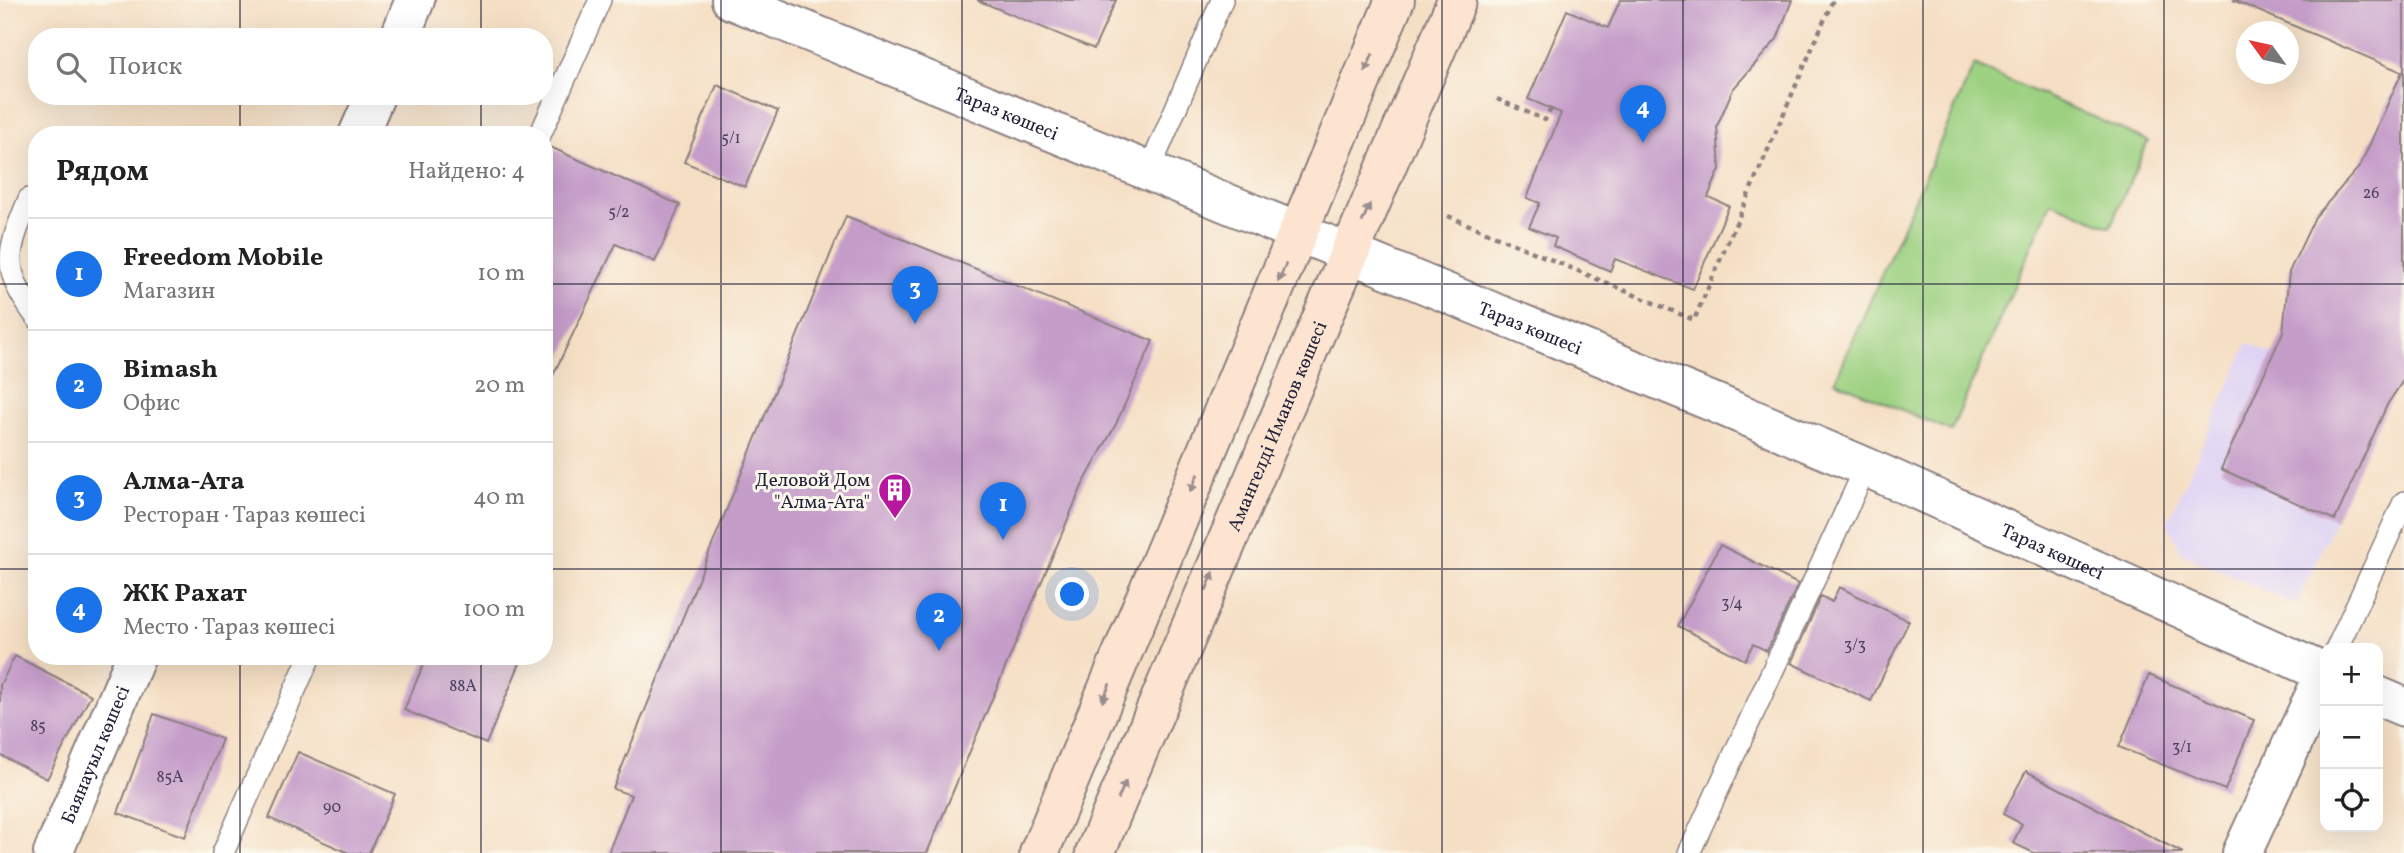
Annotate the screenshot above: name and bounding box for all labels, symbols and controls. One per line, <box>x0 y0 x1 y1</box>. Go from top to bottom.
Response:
north arrow <box>2236 21 2299 84</box>
search box <box>28 28 553 105</box>
icon: search <box>52 48 90 86</box>
text: Поиск <box>108 49 182 85</box>
one-way arrow <box>1363 53 1375 73</box>
street label: Тараз көшесі <box>950 82 1062 148</box>
pin: 4 <box>1620 85 1666 143</box>
house number: 5/1 <box>721 128 741 150</box>
text: Рядом <box>56 151 149 193</box>
text: Найдено: 4 <box>408 156 525 188</box>
house number: 26 <box>2363 183 2379 205</box>
house number: 5/2 <box>608 202 630 224</box>
one-way arrow <box>1361 203 1372 224</box>
text: Freedom Mobile <box>123 240 323 276</box>
text: 1 <box>74 258 84 290</box>
text: 10 m <box>477 258 525 290</box>
one-way arrow <box>1276 263 1287 284</box>
pin: 3 <box>892 266 938 324</box>
text: Магазин <box>123 276 215 308</box>
street label: Тараз көшесі <box>1474 296 1586 362</box>
street label: Амангелді Иманов көшесі <box>1222 317 1334 536</box>
text: Bimash <box>123 352 218 388</box>
text: 2 <box>73 370 85 402</box>
text: 20 m <box>474 370 525 402</box>
text: Офис <box>123 388 180 420</box>
text: Алма-Ата <box>123 464 245 500</box>
place label: Деловой Дом "Алма-Ата" <box>755 468 870 516</box>
building icon: Деловой Дом "Алма-Ата" <box>876 471 914 520</box>
one-way arrow <box>1188 473 1200 493</box>
text: 3 <box>73 482 85 514</box>
text: 40 m <box>473 482 525 514</box>
pin: 1 <box>980 482 1026 540</box>
text: Ресторан · Тараз көшесі <box>123 500 366 532</box>
street label: Тараз көшесі <box>1996 518 2108 587</box>
one-way arrow <box>1205 570 1216 591</box>
text: ЖК Рахат <box>123 576 247 612</box>
your location <box>1055 577 1089 611</box>
pin: 2 <box>916 593 962 651</box>
house number: 3/4 <box>1721 593 1743 615</box>
text: 4 <box>72 594 86 626</box>
text: 100 m <box>463 594 525 626</box>
text: Место · Тараз көшесі <box>123 612 335 644</box>
house number: 3/3 <box>1844 635 1866 657</box>
map controls <box>2320 643 2383 832</box>
button: + <box>2320 643 2383 706</box>
house number: 88А <box>449 676 477 698</box>
street label: Баянауыл көшесі <box>56 682 137 828</box>
one-way arrow <box>1100 683 1112 703</box>
button: − <box>2320 706 2383 769</box>
house number: 85 <box>30 716 46 738</box>
house number: 3/1 <box>2172 737 2192 759</box>
house number: 85А <box>157 767 183 789</box>
button: locate <box>2320 769 2383 832</box>
one-way arrow <box>1116 779 1127 800</box>
house number: 90 <box>323 797 341 819</box>

